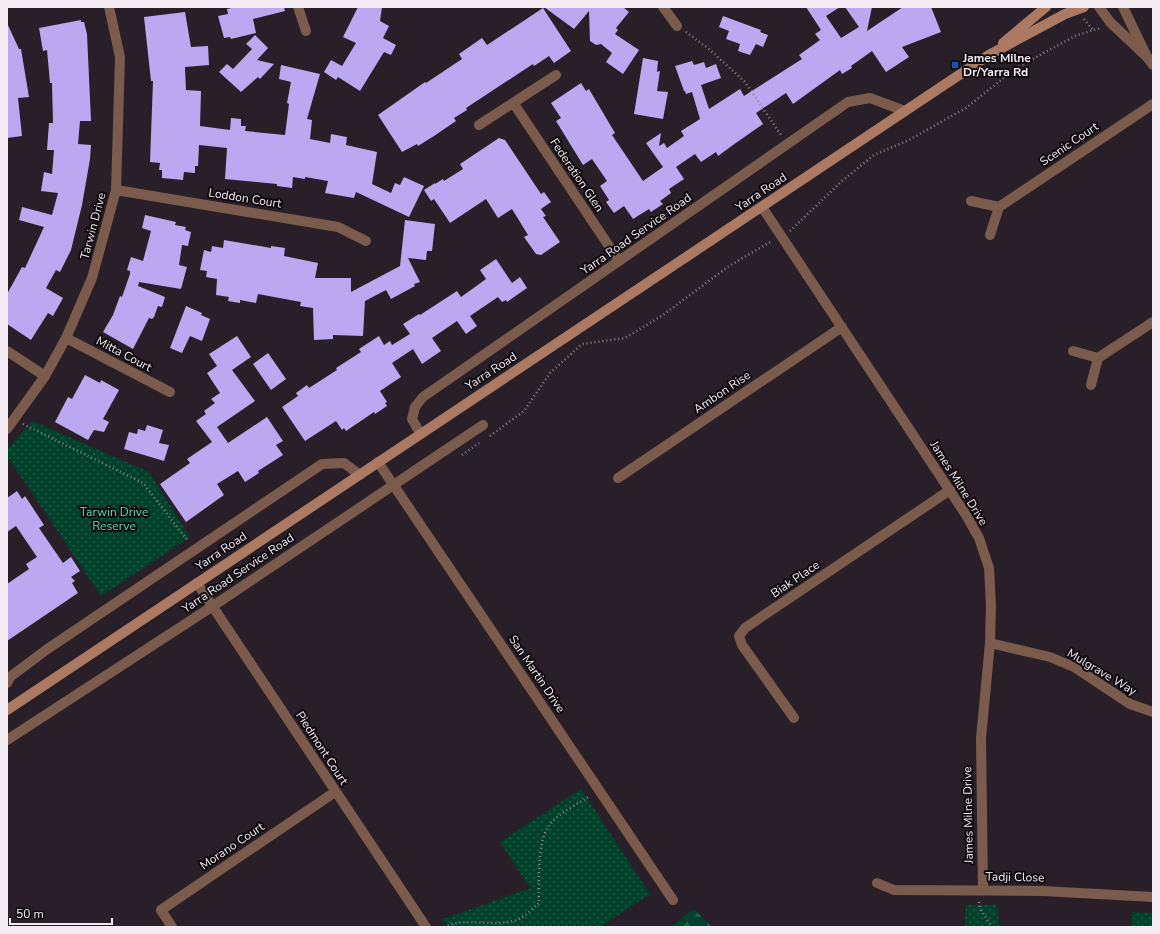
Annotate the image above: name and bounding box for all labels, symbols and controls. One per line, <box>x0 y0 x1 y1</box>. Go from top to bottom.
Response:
place label: James Milne Dr/Yarra Rd <box>962 50 1031 80</box>
marker: James Milne Dr/Yarra Rd <box>950 60 960 70</box>
street label: Scenic Court <box>1037 118 1102 169</box>
street label: Federation Glen <box>546 135 608 215</box>
street label: Yarra Road <box>731 169 790 216</box>
street label: Loddon Court <box>207 184 283 212</box>
street label: Yarra Road Service Road <box>577 190 695 279</box>
street label: Tarwin Drive <box>76 191 110 261</box>
street label: Mitta Court <box>93 333 155 376</box>
street label: Yarra Road <box>461 348 520 394</box>
street label: Ambon Rise <box>690 367 754 417</box>
street label: James Milne Drive <box>926 437 992 528</box>
park label: Tarwin Drive Reserve <box>80 504 148 534</box>
street label: Yarra Road <box>191 528 250 575</box>
street label: Yarra Road Service Road <box>178 530 297 617</box>
street label: Biak Place <box>767 557 823 601</box>
street label: San Martin Drive <box>505 632 569 716</box>
street label: Mulgrave Way <box>1064 645 1141 700</box>
street label: Piedmont Court <box>292 708 352 789</box>
street label: James Milne Drive <box>959 766 977 865</box>
street label: Morano Court <box>197 818 268 873</box>
street label: Tadji Close <box>985 868 1045 886</box>
scale bar <box>10 900 112 926</box>
text: 50 m <box>16 906 44 922</box>

